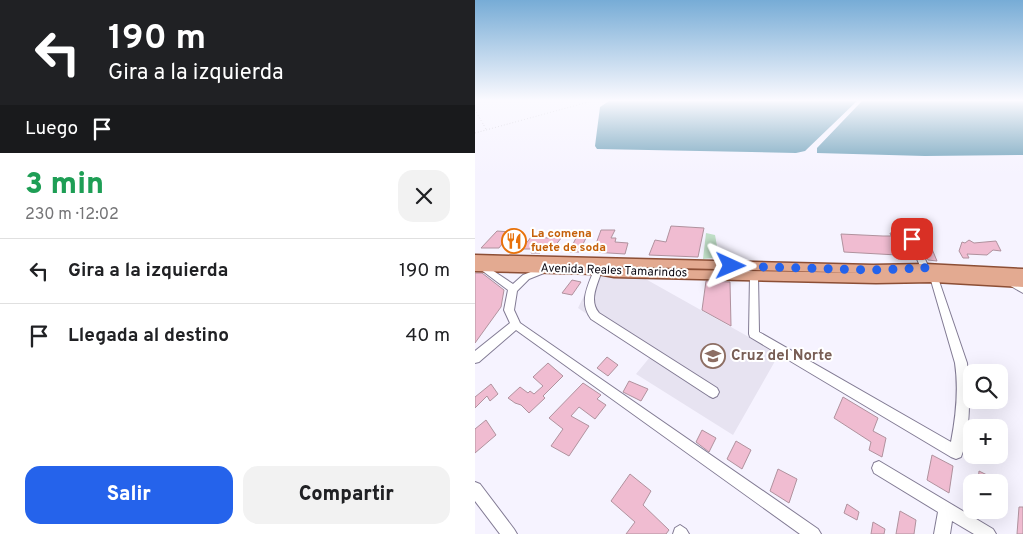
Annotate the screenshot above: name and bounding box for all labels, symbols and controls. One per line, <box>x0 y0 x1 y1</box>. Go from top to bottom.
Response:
text: 190 m <box>108 17 206 61</box>
icon: left <box>25 20 90 85</box>
text: Gira a la izquierda <box>108 60 284 87</box>
icon: arrive <box>88 115 116 143</box>
text: Luego <box>25 117 78 141</box>
text: 3 min <box>25 167 104 204</box>
button: close <box>398 170 450 222</box>
text: 230 m · 12:02 <box>25 205 119 225</box>
pin <box>891 218 933 260</box>
icon: arrive <box>898 225 926 253</box>
place label: La comena fuete de soda <box>531 226 606 256</box>
restaurant icon: La comena fuete de soda <box>501 228 527 254</box>
position arrow <box>704 239 756 291</box>
icon: left <box>25 257 53 285</box>
text: Gira a la izquierda <box>68 259 228 283</box>
text: 190 m <box>399 259 450 283</box>
street label: Avenida Reales Tamarindos <box>540 260 688 282</box>
icon: arrive <box>25 322 53 350</box>
text: Llegada al destino <box>68 324 229 348</box>
text: 40 m <box>405 324 450 348</box>
school or university icon: Cruz del Norte <box>700 343 726 369</box>
place label: Cruz del Norte <box>731 347 832 366</box>
map controls <box>963 364 1008 519</box>
button: search <box>963 364 1008 409</box>
button: + <box>963 419 1008 464</box>
button: Salir <box>25 466 233 524</box>
button: Compartir <box>243 466 450 524</box>
button: − <box>963 474 1008 519</box>

